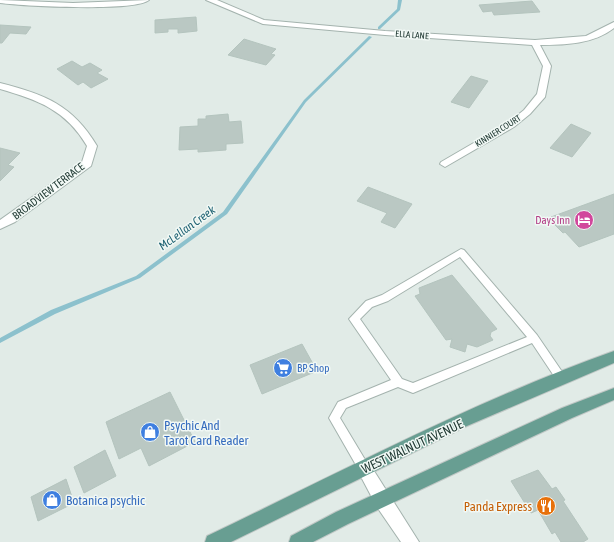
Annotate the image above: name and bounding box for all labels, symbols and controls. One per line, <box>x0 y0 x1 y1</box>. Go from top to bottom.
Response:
street label: ELLA LANE <box>395 29 429 41</box>
street label: KINNIER COURT <box>473 113 523 149</box>
street label: BROADVIEW TERRACE <box>10 160 86 222</box>
water label: McLellan Creek <box>156 202 219 253</box>
hotel icon: Days Inn <box>573 209 595 231</box>
place label: Days Inn <box>535 214 570 226</box>
supermarket icon: BP Shop <box>272 357 294 379</box>
place label: BP Shop <box>297 362 329 374</box>
street label: WEST WALNUT AVENUE <box>359 416 466 477</box>
place label: Psychic And Tarot Card Reader <box>164 418 248 448</box>
shop icon: Psychic And Tarot Card Reader <box>139 421 161 443</box>
shop icon: Botanica psychic <box>41 489 63 511</box>
place label: Botanica psychic <box>66 493 145 508</box>
restaurant icon: Panda Express <box>535 495 557 517</box>
place label: Panda Express <box>464 499 532 514</box>

